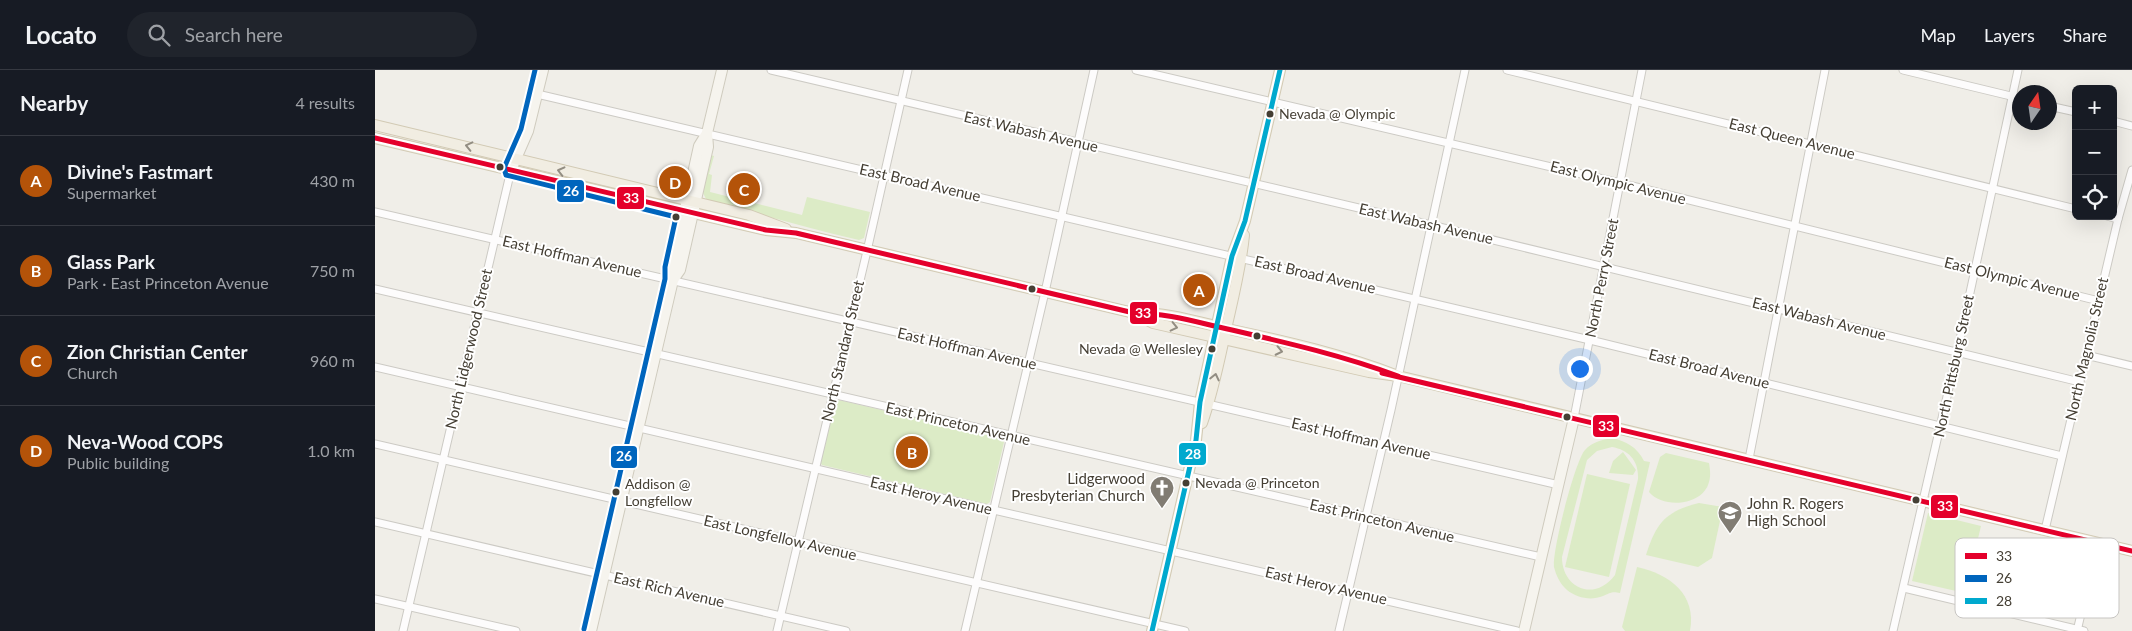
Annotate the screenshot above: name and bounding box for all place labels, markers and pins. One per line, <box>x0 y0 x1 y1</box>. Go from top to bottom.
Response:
place label: Nevada @ Olympic <box>1279 105 1396 122</box>
marker: Nevada @ Olympic <box>1265 109 1275 119</box>
unlabelled marker <box>495 162 505 172</box>
pin: D <box>659 163 691 201</box>
pin: C <box>728 170 760 208</box>
unlabelled marker <box>671 212 681 222</box>
pin: A <box>1183 271 1215 309</box>
unlabelled marker <box>1027 284 1037 294</box>
unlabelled marker <box>1252 331 1262 341</box>
place label: Nevada @ Wellesley <box>1079 340 1204 357</box>
marker: Nevada @ Wellesley <box>1207 344 1217 354</box>
unlabelled marker <box>1562 412 1572 422</box>
pin: B <box>896 433 928 471</box>
place label: Lidgerwood Presbyterian Church <box>1011 469 1145 504</box>
place label: Nevada @ Princeton <box>1195 474 1320 491</box>
place label: Addison @ Longfellow <box>625 475 692 509</box>
church icon: Lidgerwood Presbyterian Church <box>1149 475 1175 509</box>
marker: Nevada @ Princeton <box>1181 478 1191 488</box>
marker: Addison @ Longfellow <box>611 487 621 497</box>
place label: John R. Rogers High School <box>1747 494 1844 529</box>
unlabelled marker <box>1911 495 1921 505</box>
school or university icon: John R. Rogers High School <box>1717 500 1743 534</box>

